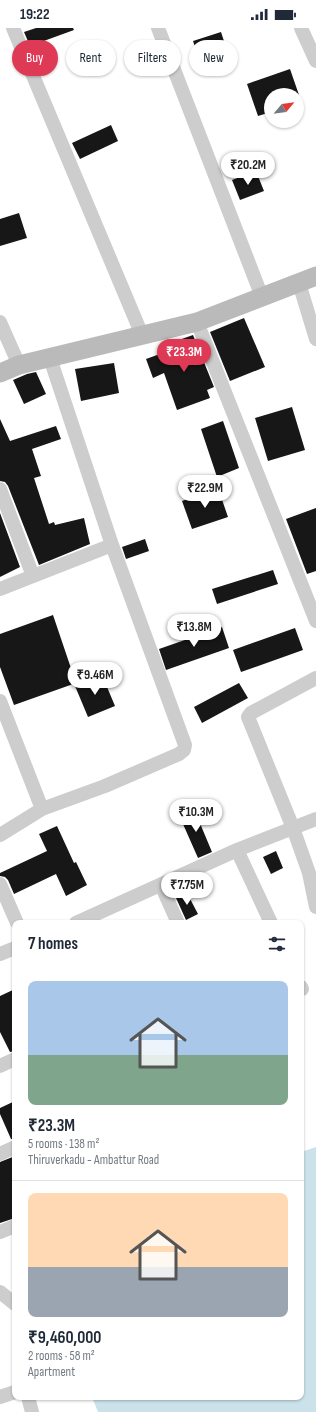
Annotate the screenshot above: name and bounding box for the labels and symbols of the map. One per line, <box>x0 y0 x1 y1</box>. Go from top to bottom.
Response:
north arrow <box>264 88 304 128</box>
pin: ₹20.2M <box>215 152 281 186</box>
pin: ₹23.3M <box>151 339 217 373</box>
pin: ₹22.9M <box>172 475 238 509</box>
pin: ₹13.8M <box>161 614 227 648</box>
pin: ₹9.46M <box>62 662 128 696</box>
pin: ₹10.3M <box>163 799 229 833</box>
pin: ₹7.75M <box>154 872 220 906</box>

